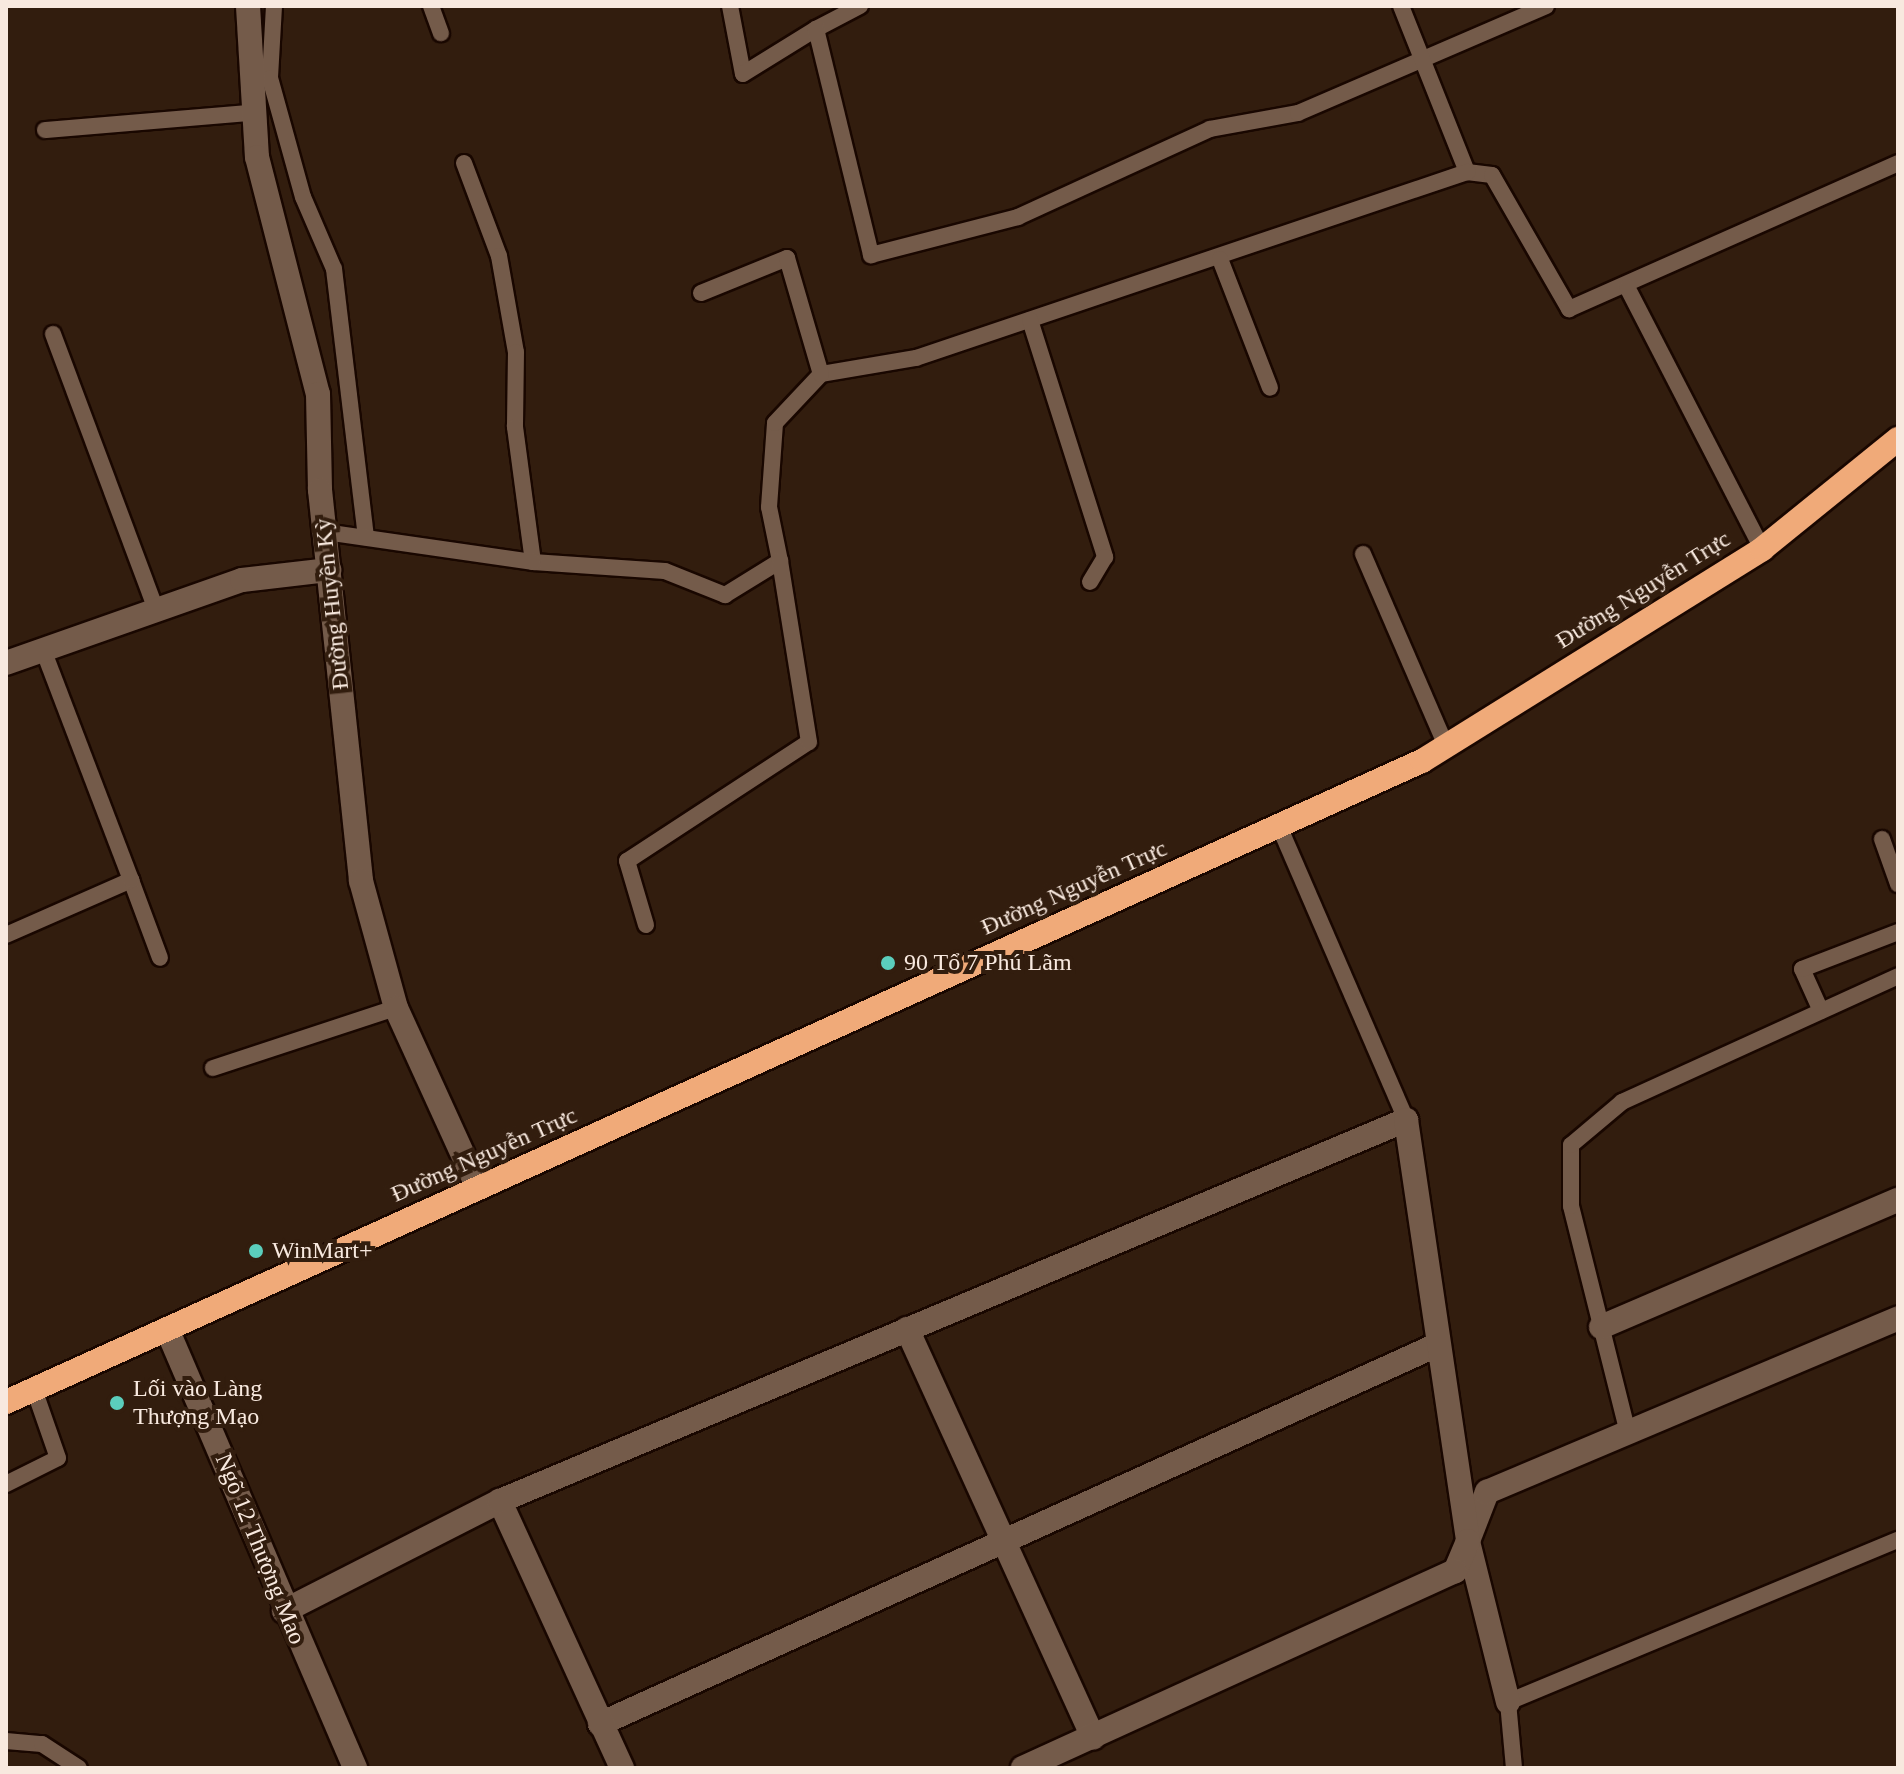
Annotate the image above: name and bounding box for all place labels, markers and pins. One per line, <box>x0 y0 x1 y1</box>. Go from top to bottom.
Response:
place label: 90 Tổ 7 Phú Lãm <box>904 949 1072 977</box>
marker: 90 Tổ 7 Phú Lãm <box>879 954 897 972</box>
place label: WinMart+ <box>272 1237 373 1265</box>
marker: WinMart+ <box>247 1242 265 1260</box>
place label: Lối vào Làng Thượng Mạo <box>133 1375 262 1431</box>
marker: Lối vào Làng Thượng Mạo <box>108 1394 126 1412</box>

